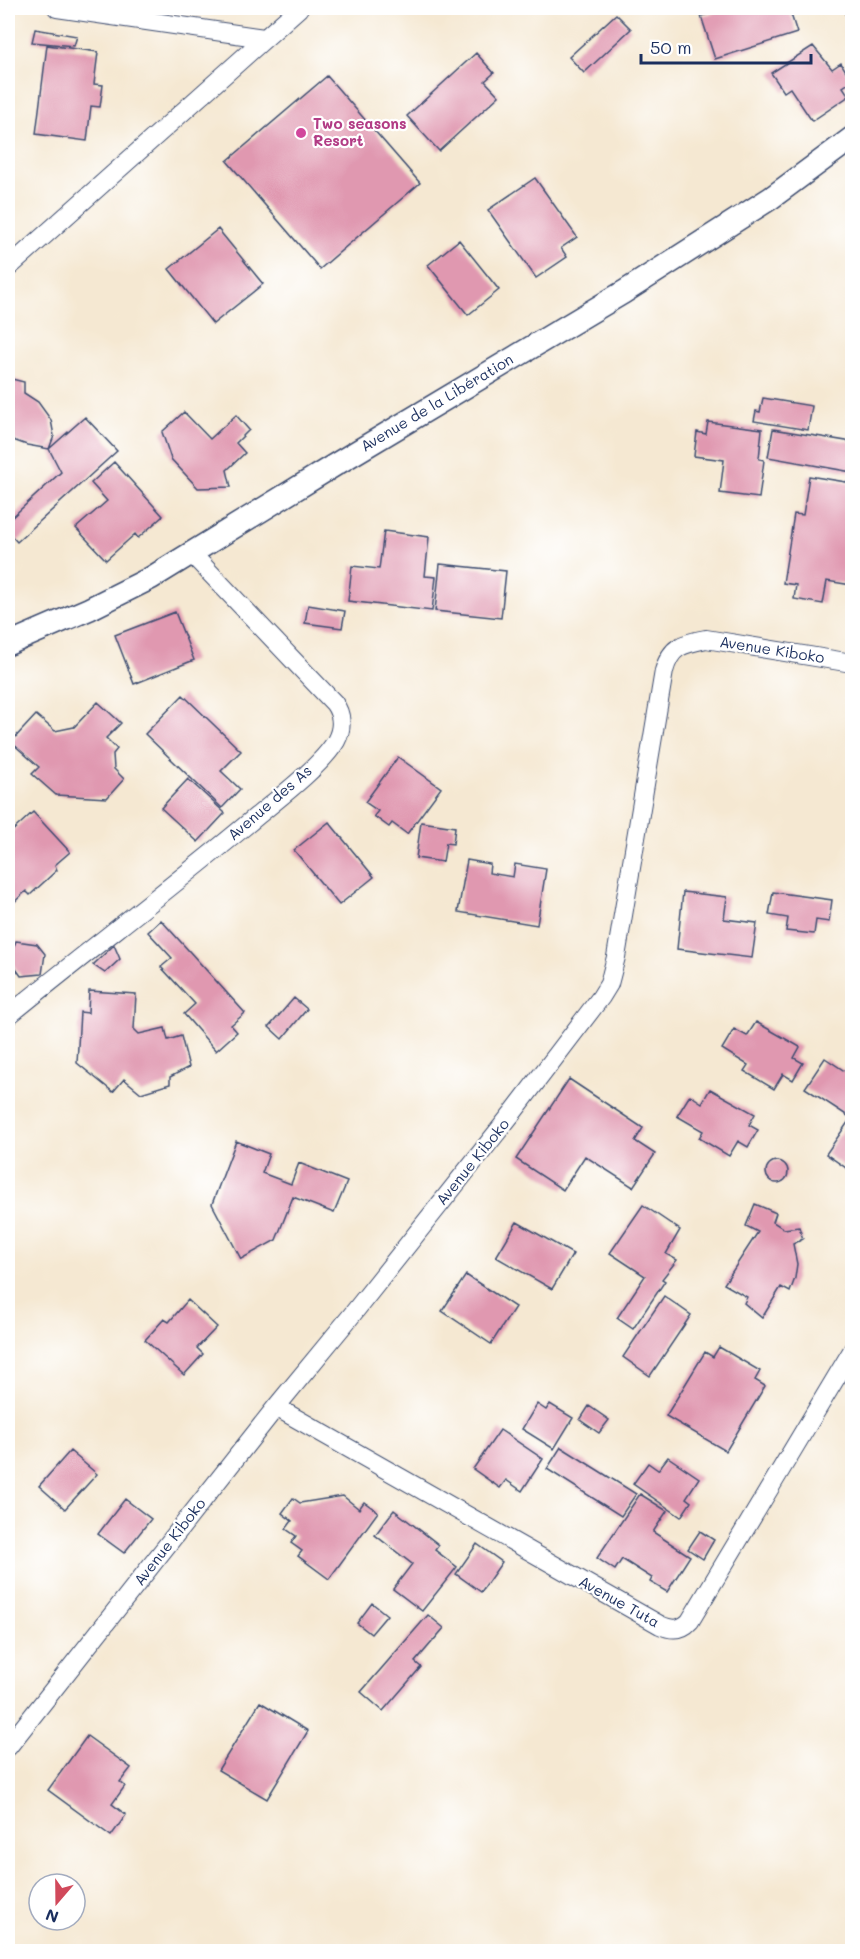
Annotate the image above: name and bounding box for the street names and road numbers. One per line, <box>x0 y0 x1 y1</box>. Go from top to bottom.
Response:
street label: Avenue de la Libération <box>356 349 517 456</box>
street label: Avenue Kiboko <box>718 631 826 667</box>
street label: Avenue des As <box>223 760 316 844</box>
street label: Avenue Kiboko <box>431 1114 513 1209</box>
street label: Avenue Kiboko <box>129 1494 210 1589</box>
street label: Avenue Tuta <box>576 1571 663 1631</box>

